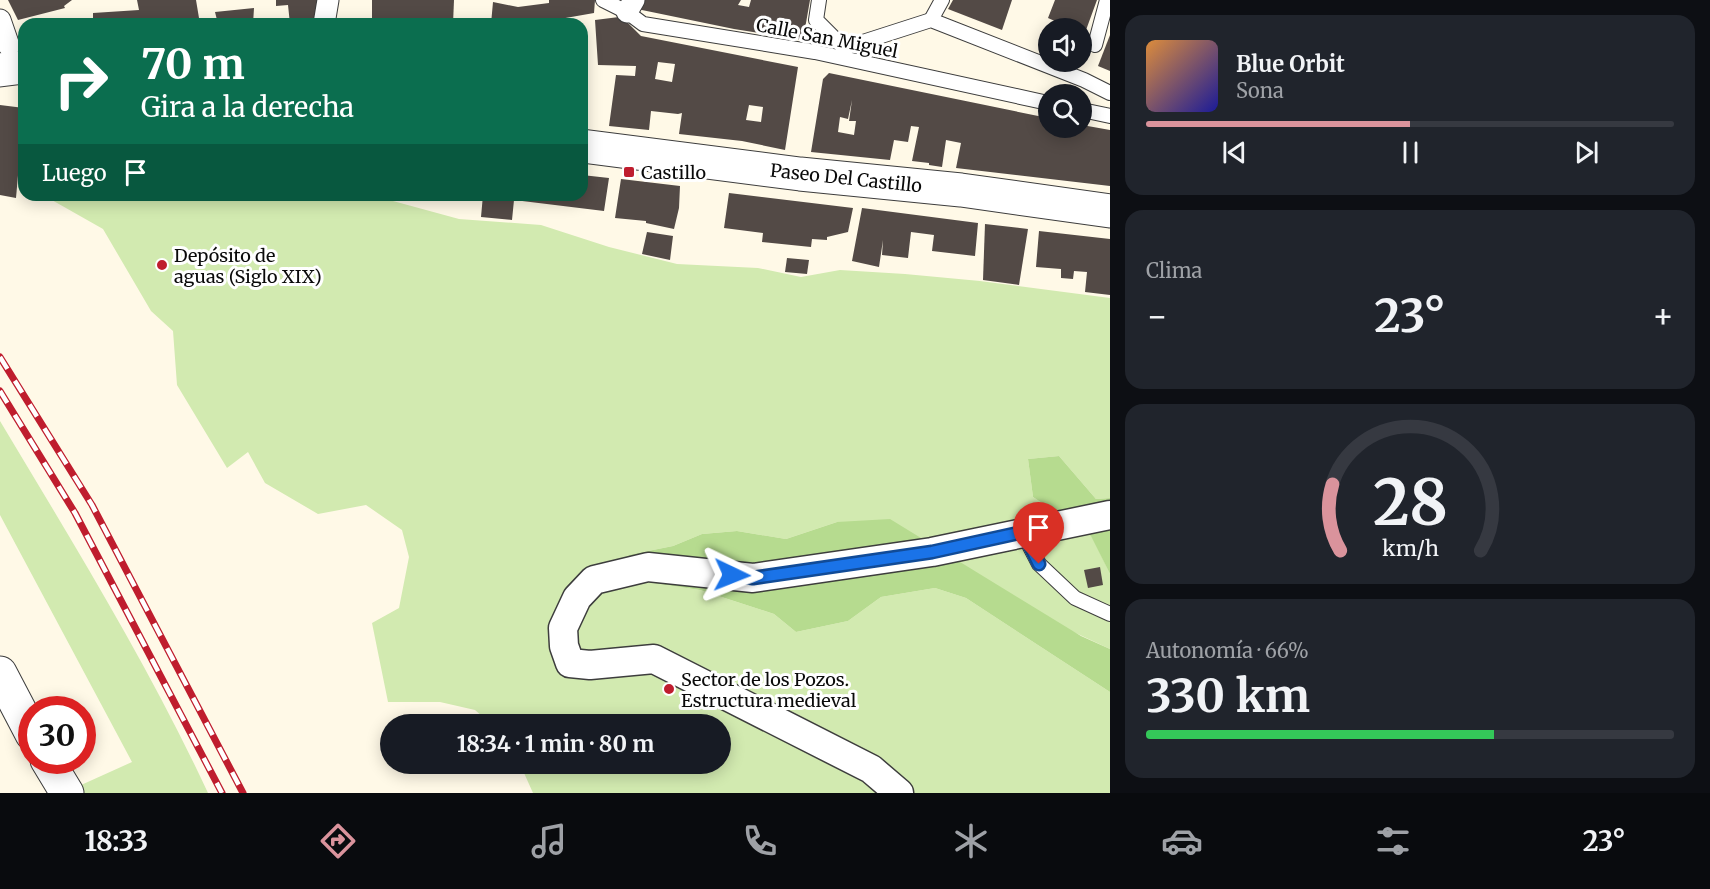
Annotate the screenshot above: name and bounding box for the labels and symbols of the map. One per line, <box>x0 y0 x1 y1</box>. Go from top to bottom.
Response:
street label: Calle San Miguel <box>754 13 900 63</box>
street label: Paseo Del Castillo <box>769 159 923 197</box>
place label: Castillo <box>641 161 706 184</box>
marker: Castillo <box>622 165 636 179</box>
place label: Depósito de aguas (Siglo XIX) <box>174 244 322 288</box>
marker: Depósito de aguas (Siglo XIX) <box>155 258 169 272</box>
pin <box>1013 502 1064 564</box>
position arrow <box>700 543 764 607</box>
place label: Sector de los Pozos. Estructura medieval <box>681 668 857 712</box>
marker: Sector de los Pozos. Estructura medieval <box>662 682 676 696</box>
speed limit sign: 30 <box>18 696 96 774</box>

